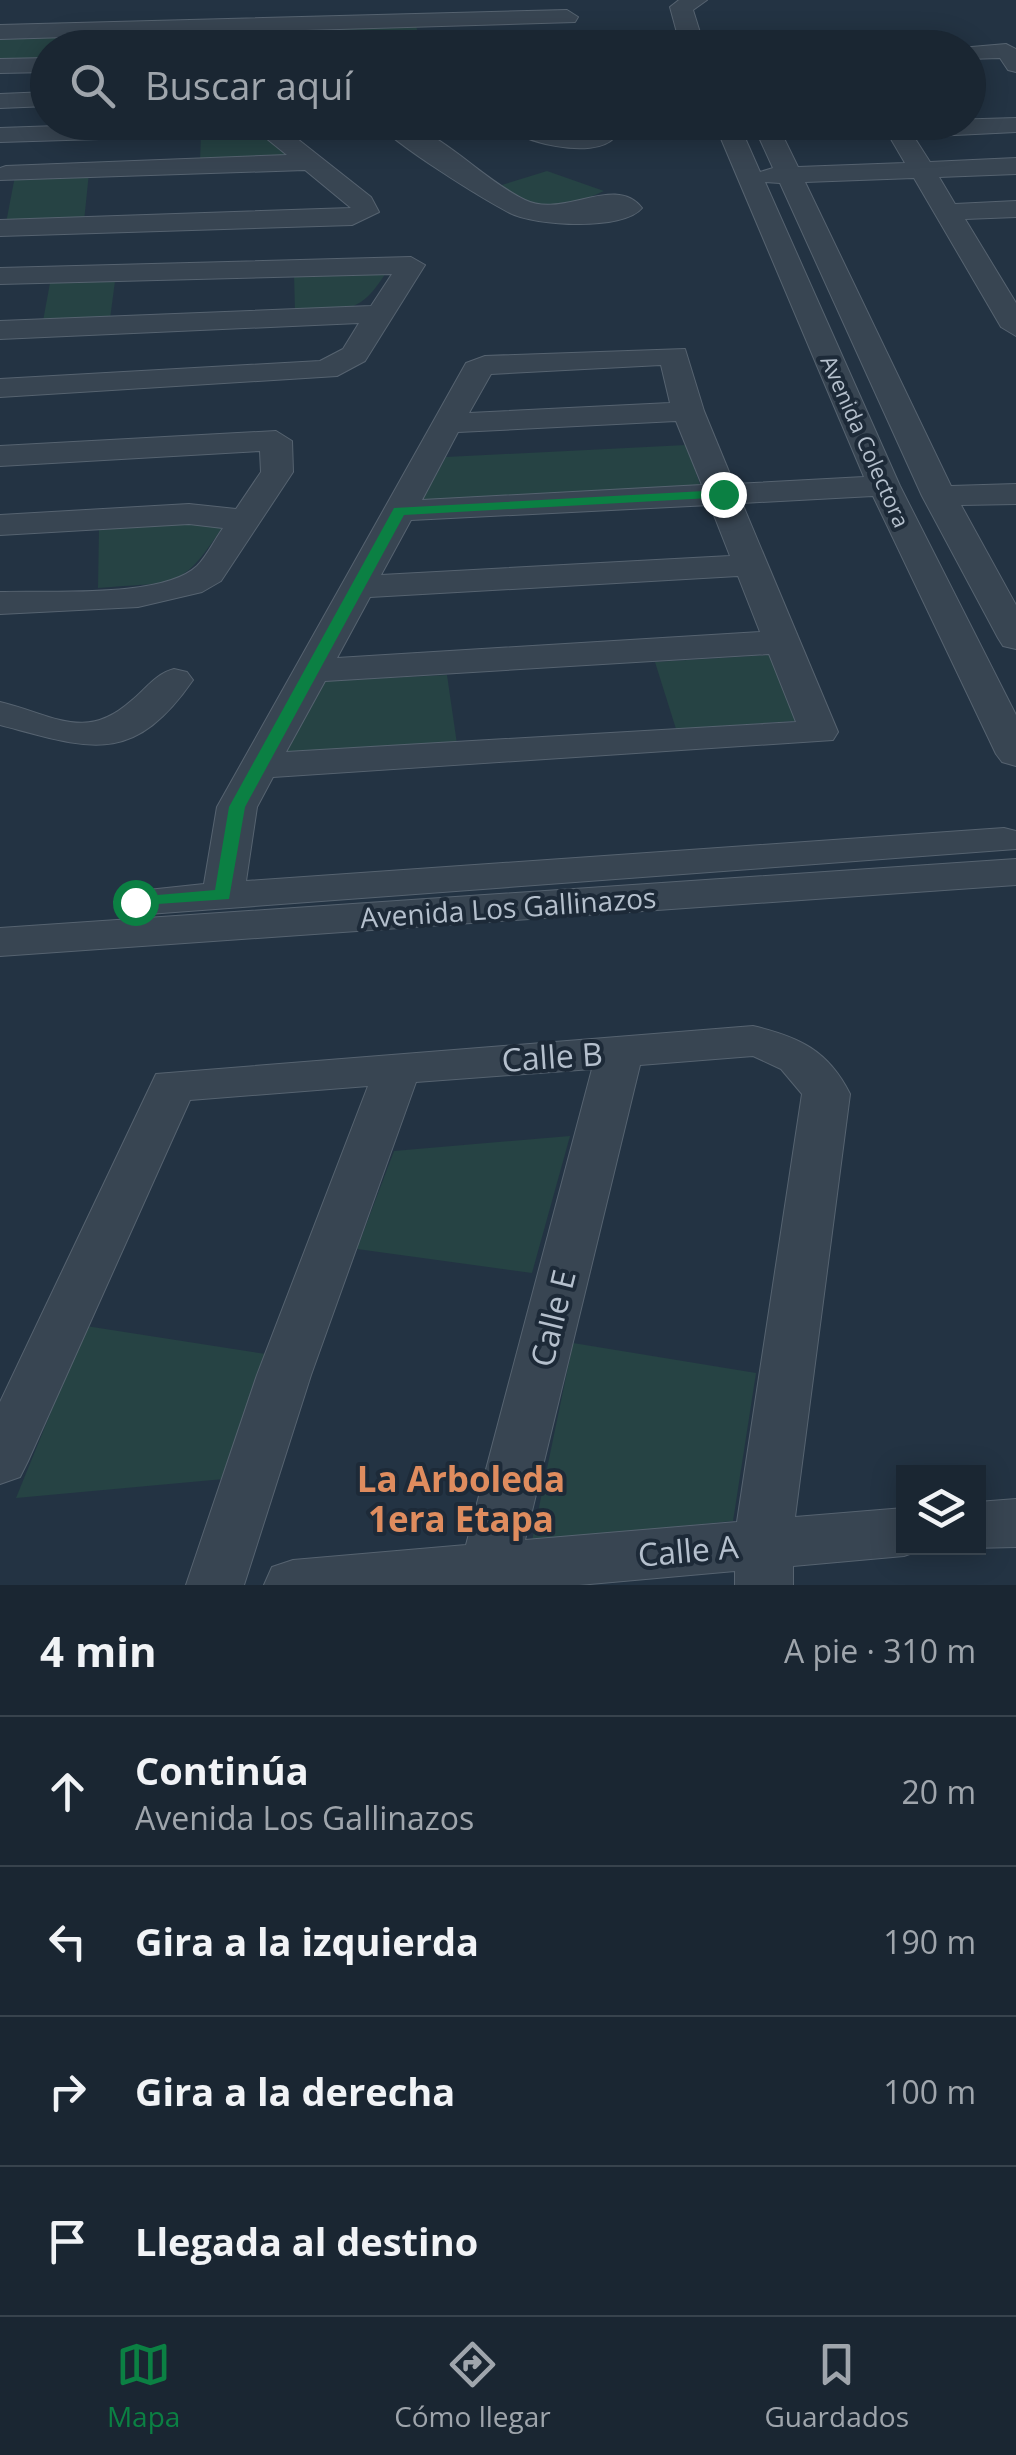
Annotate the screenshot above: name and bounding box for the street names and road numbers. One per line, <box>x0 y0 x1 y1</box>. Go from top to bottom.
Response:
street label: Avenida Colectora <box>815 350 917 532</box>
street label: Avenida Los Gallinazos <box>359 878 657 936</box>
street label: Calle B <box>500 1031 604 1081</box>
street label: Calle E <box>519 1265 585 1371</box>
street label: Calle A <box>636 1524 741 1576</box>

